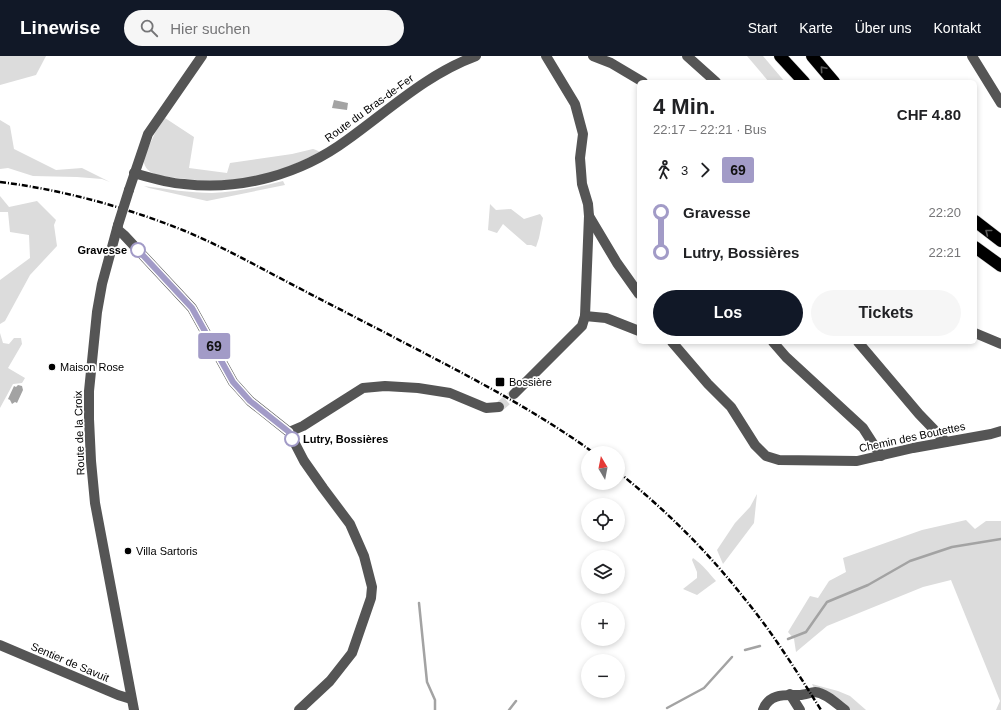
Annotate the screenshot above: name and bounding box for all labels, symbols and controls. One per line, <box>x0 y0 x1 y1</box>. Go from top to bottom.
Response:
search box <box>124 10 404 46</box>
text: Linewise <box>20 17 100 38</box>
icon: search <box>138 17 160 39</box>
text: Hier suchen <box>170 20 250 37</box>
text: Start <box>748 20 777 36</box>
text: Karte <box>799 20 833 36</box>
text: Über uns <box>855 20 912 36</box>
text: Kontakt <box>934 20 981 36</box>
one-way arrow <box>821 66 828 74</box>
street label: Route du Bras-de-Fer <box>322 72 416 144</box>
text: 4 Min. <box>653 94 715 119</box>
text: CHF 4.80 <box>897 106 961 123</box>
text: 22:17 – 22:21 · Bus <box>653 122 766 137</box>
icon: walk <box>653 159 675 181</box>
icon: forward <box>694 159 716 181</box>
text: 69 <box>730 162 746 178</box>
text: 3 <box>681 163 688 178</box>
text: Gravesse <box>683 204 751 221</box>
text: 22:20 <box>928 205 961 220</box>
one-way arrow <box>985 229 992 236</box>
marker: Gravesse <box>130 242 146 258</box>
place label: Gravesse <box>77 244 127 256</box>
text: Lutry, Bossières <box>683 244 799 261</box>
text: 22:21 <box>928 245 961 260</box>
button: Los <box>653 290 803 336</box>
button: Tickets <box>811 290 961 336</box>
line badge: 69 <box>196 333 232 359</box>
text: 69 <box>206 338 222 354</box>
place label: Maison Rose <box>60 361 124 373</box>
marker: Maison Rose <box>47 362 57 372</box>
marker: Bossière <box>494 376 506 388</box>
place label: Bossière <box>509 376 552 388</box>
street label: Route de la Croix <box>72 390 86 476</box>
street label: Chemin des Boutettes <box>858 420 967 454</box>
marker: Lutry, Bossières <box>284 431 300 447</box>
place label: Lutry, Bossières <box>303 433 388 445</box>
north arrow <box>581 446 625 490</box>
map controls <box>581 446 625 698</box>
button: locate <box>581 498 625 542</box>
place label: Villa Sartoris <box>136 545 198 557</box>
marker: Villa Sartoris <box>123 546 133 556</box>
button: layers <box>581 550 625 594</box>
button: + <box>581 602 625 646</box>
street label: Sentier de Savuit <box>29 640 111 684</box>
button: − <box>581 654 625 698</box>

